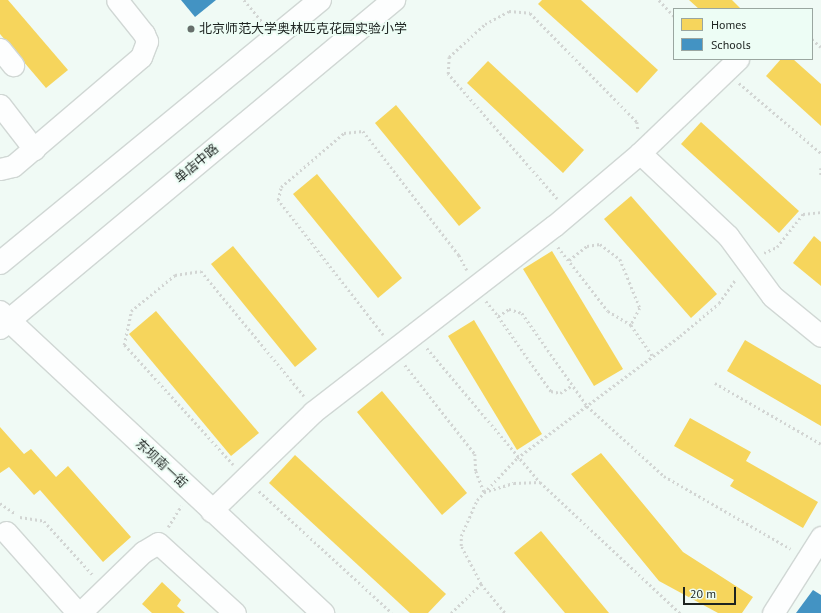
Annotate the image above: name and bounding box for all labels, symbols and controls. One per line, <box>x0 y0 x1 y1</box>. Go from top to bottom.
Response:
legend <box>673 8 813 60</box>
text: Homes <box>711 17 746 32</box>
place label: 北京师范大学奥林匹克花园实验小学 <box>199 21 407 37</box>
marker: 北京师范大学奥林匹克花园实验小学 <box>186 24 196 34</box>
text: Schools <box>711 37 751 52</box>
street label: 单店中路 <box>172 141 222 187</box>
street label: 东坝南一街 <box>132 436 190 492</box>
scale bar <box>685 579 738 605</box>
text: 20 m <box>690 586 716 601</box>

